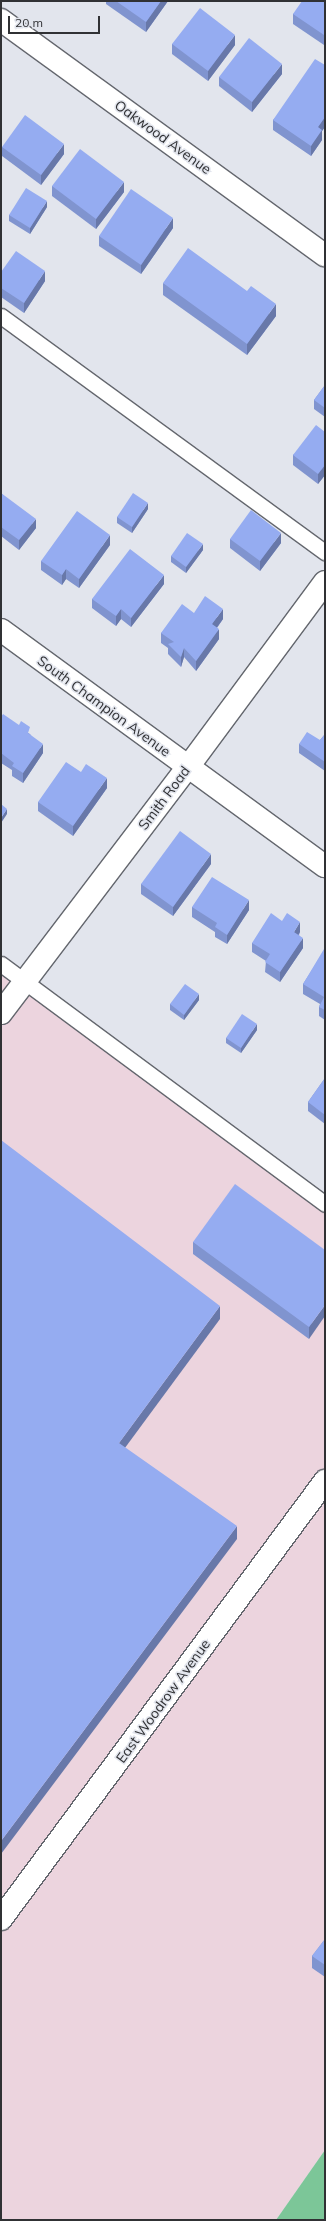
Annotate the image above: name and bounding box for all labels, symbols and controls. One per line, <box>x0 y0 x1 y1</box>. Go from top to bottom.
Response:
scale bar <box>10 8 102 34</box>
text: 20 m <box>15 15 43 30</box>
street label: Oakwood Avenue <box>112 96 214 178</box>
street label: South Champion Avenue <box>34 652 174 760</box>
street label: Smith Road <box>135 763 193 833</box>
street label: East Woodrow Avenue <box>113 1636 213 1766</box>

